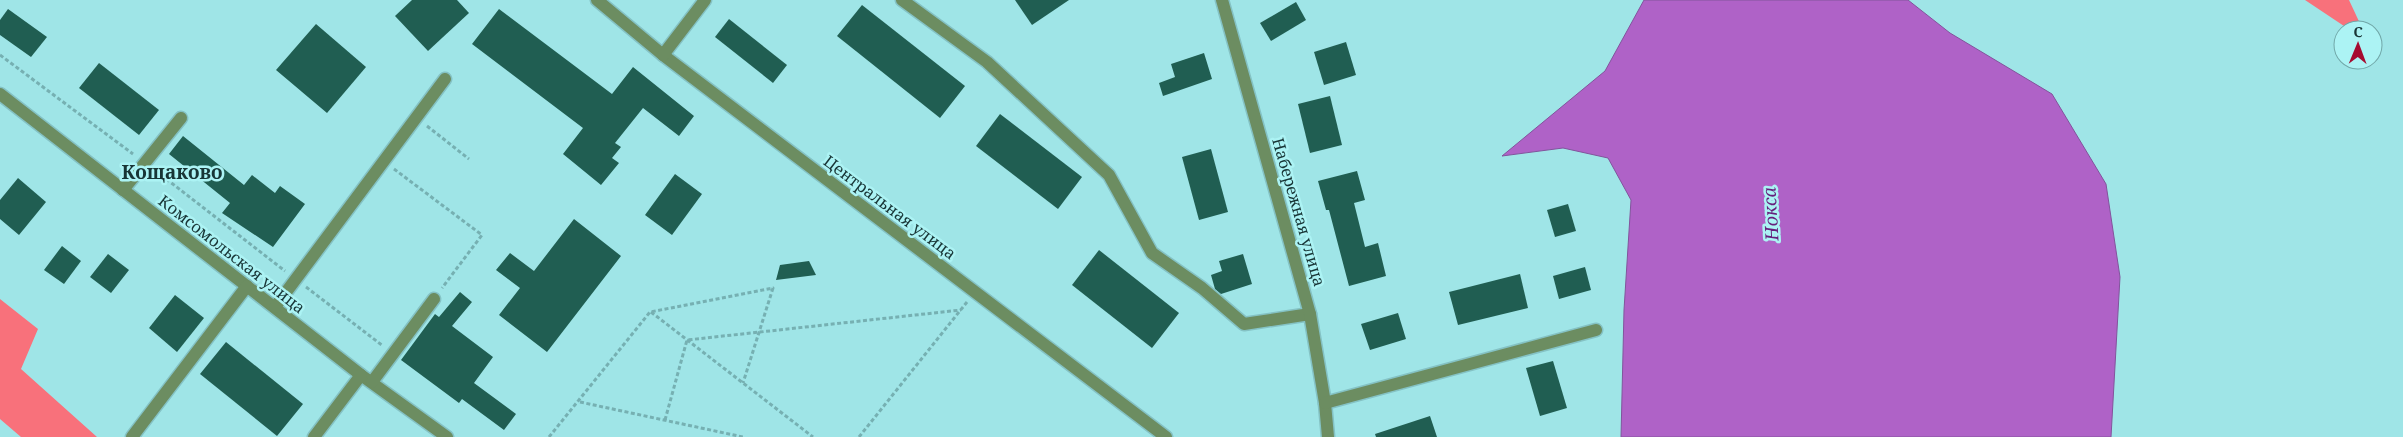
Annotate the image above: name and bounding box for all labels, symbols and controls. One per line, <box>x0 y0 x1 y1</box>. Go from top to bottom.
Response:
north arrow <box>2333 20 2383 70</box>
text: С <box>2353 22 2363 41</box>
street label: Набережная улица <box>1267 135 1331 289</box>
street label: Центральная улица <box>819 150 961 264</box>
district label: Кощаково <box>121 159 223 185</box>
water label: Нокса <box>1757 187 1783 242</box>
street label: Комсомольская улица <box>154 190 310 318</box>

